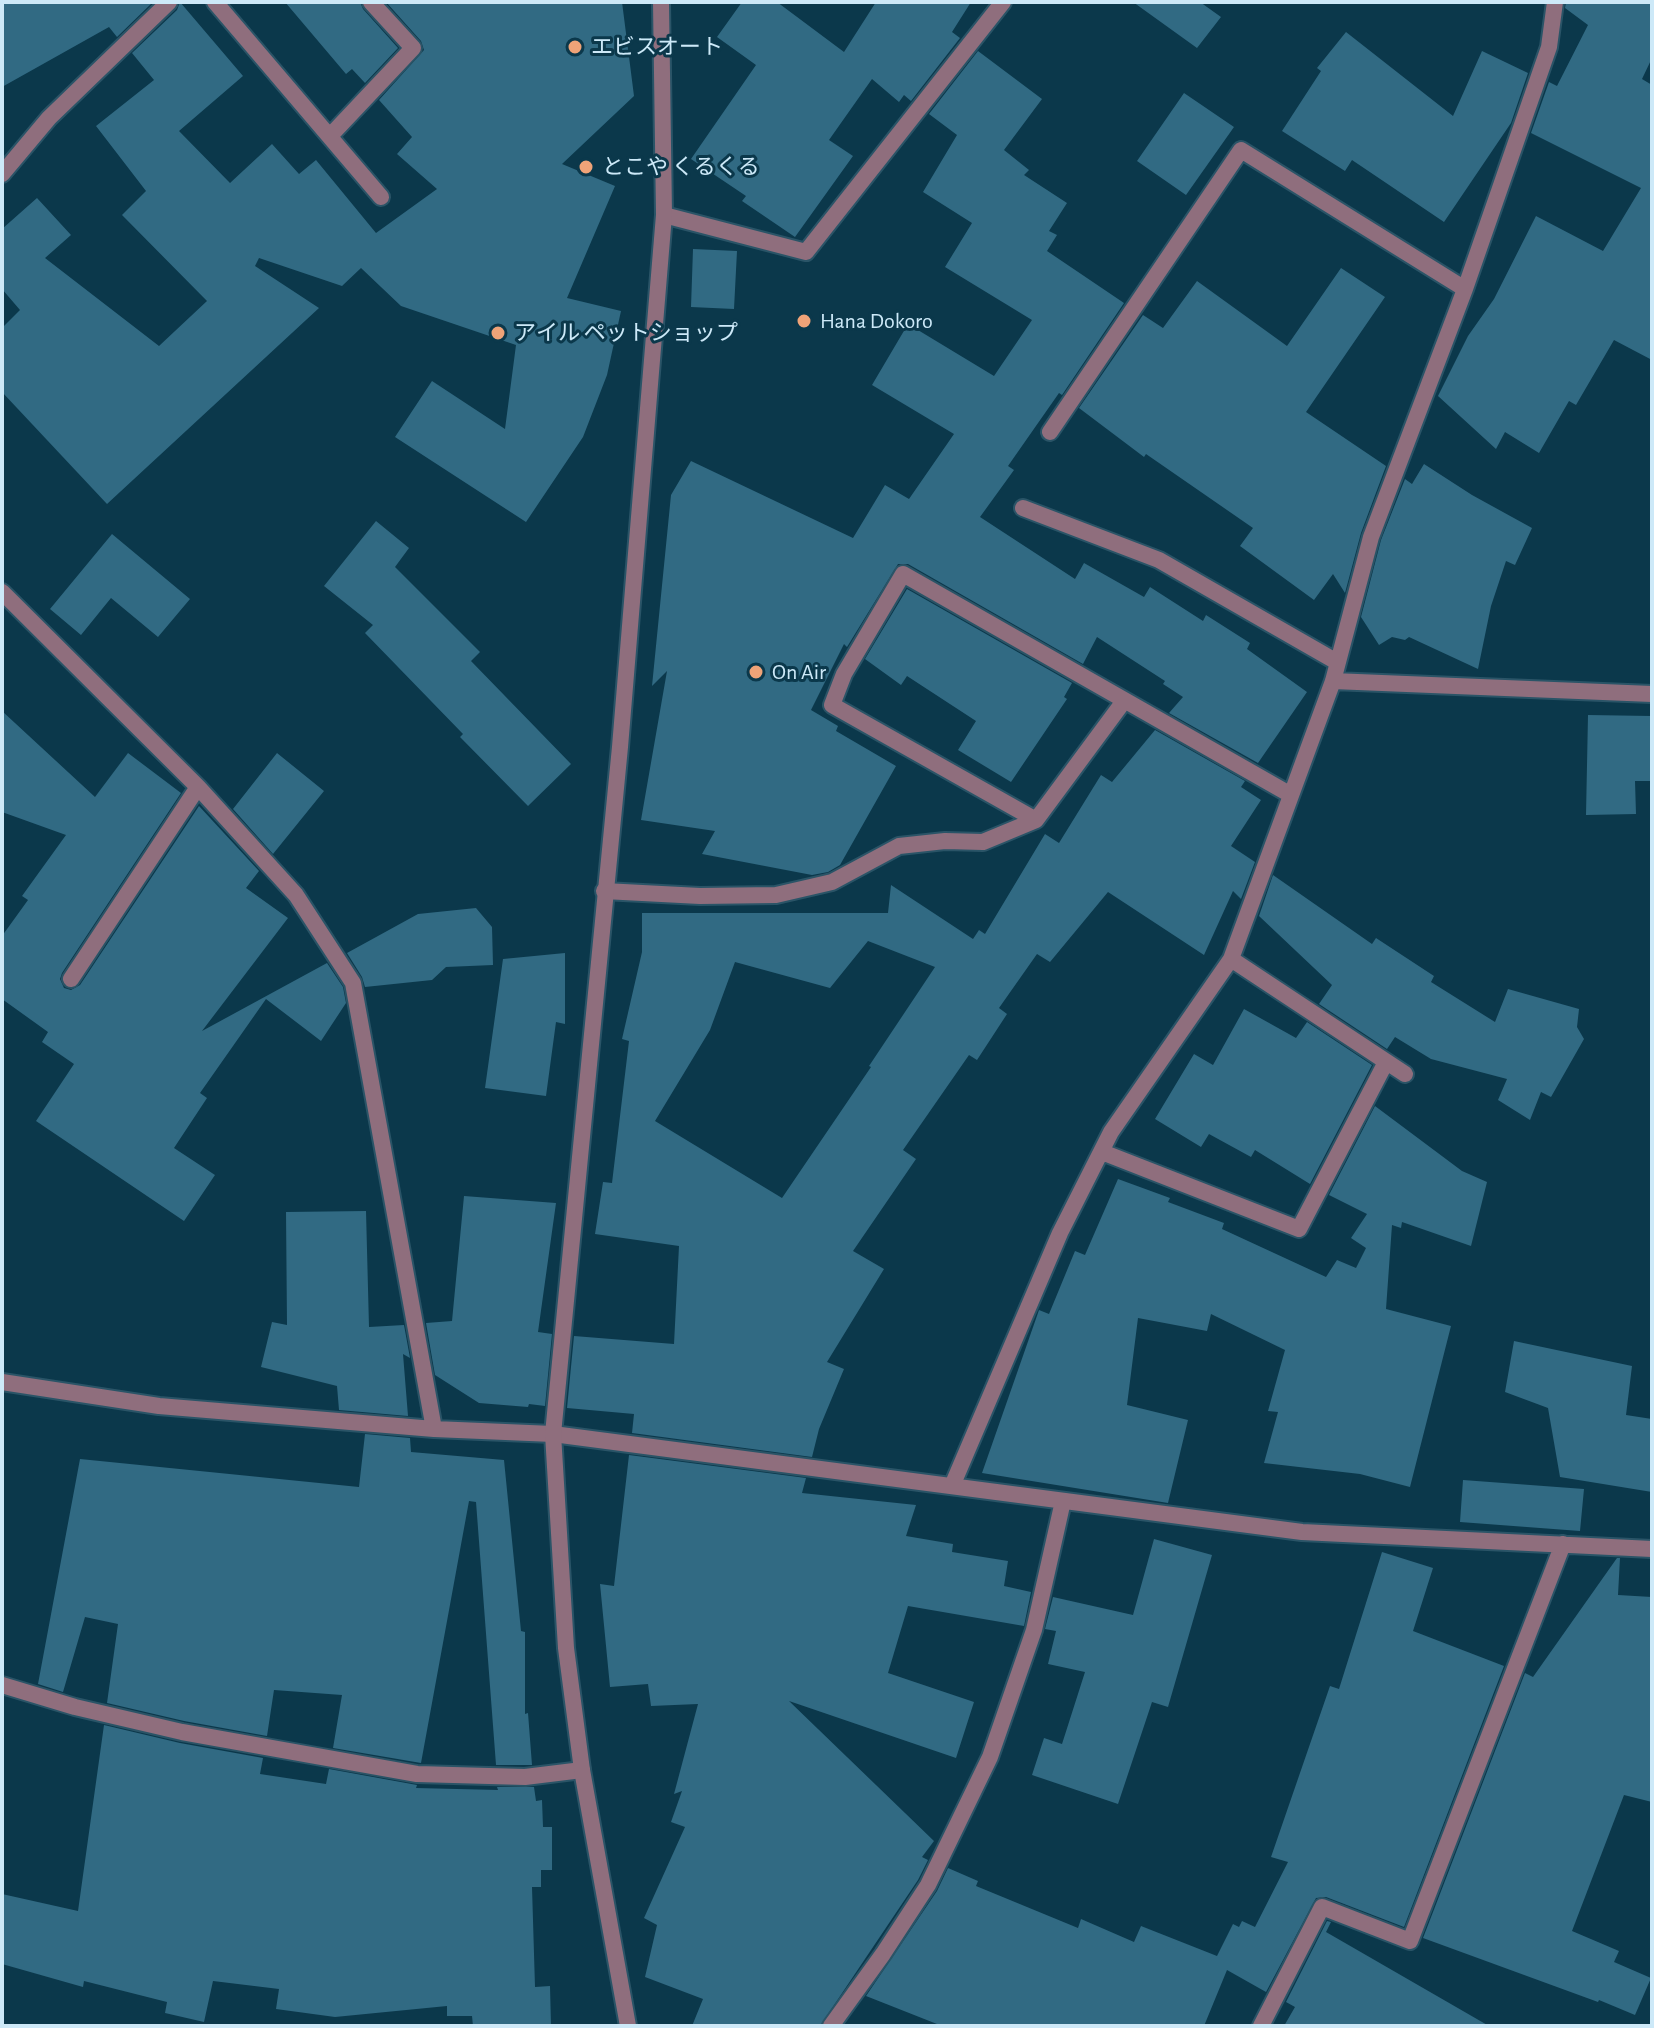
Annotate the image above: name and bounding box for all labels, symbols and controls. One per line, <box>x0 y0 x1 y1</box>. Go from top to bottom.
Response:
place label: エビスオート <box>591 34 723 60</box>
marker: エビスオート <box>566 38 584 56</box>
place label: とこや くるくる <box>602 154 760 180</box>
marker: とこや くるくる <box>577 158 595 176</box>
place label: Hana Dokoro <box>820 308 933 334</box>
marker: Hana Dokoro <box>795 312 813 330</box>
place label: アイル ペットショップ <box>514 320 738 346</box>
marker: アイル ペットショップ <box>489 324 507 342</box>
place label: On Air <box>772 659 826 685</box>
marker: On Air <box>747 663 765 681</box>

